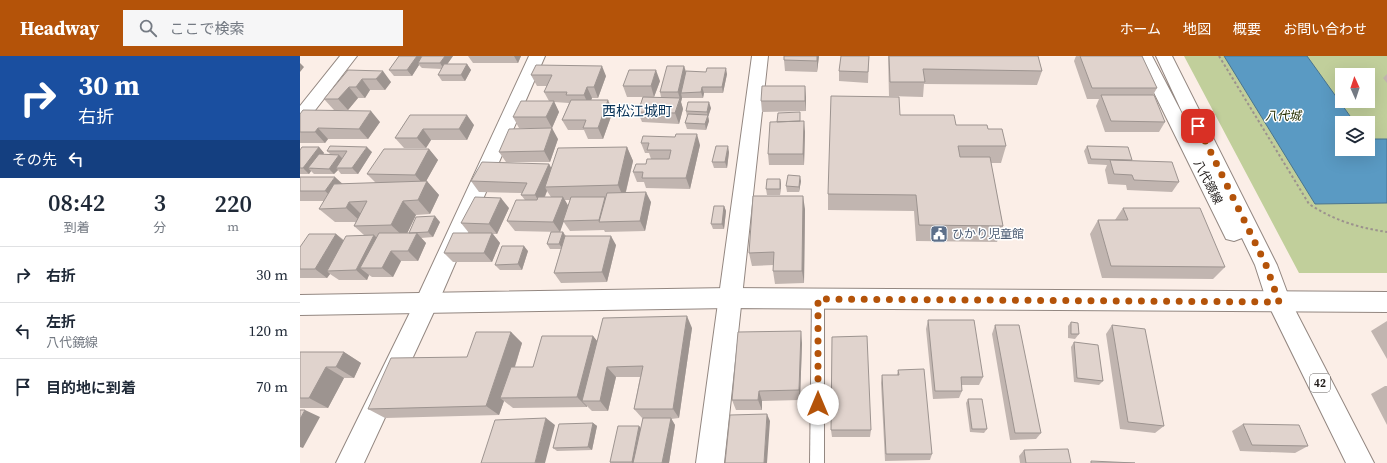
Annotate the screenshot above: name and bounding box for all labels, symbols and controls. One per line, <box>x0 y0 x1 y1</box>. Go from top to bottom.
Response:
search box <box>123 10 403 46</box>
text: Headway <box>20 15 99 41</box>
icon: search <box>137 17 159 39</box>
text: ここで検索 <box>169 18 244 39</box>
text: ホーム <box>1119 19 1161 39</box>
text: 地図 <box>1183 19 1211 39</box>
text: 概要 <box>1233 19 1261 39</box>
text: お問い合わせ <box>1283 19 1367 39</box>
text: 30 m <box>78 66 140 104</box>
north arrow <box>1335 68 1375 108</box>
map controls <box>1335 68 1375 156</box>
icon: right <box>12 72 64 124</box>
district label: 西松江城町 <box>602 101 672 121</box>
text: 右折 <box>78 104 114 129</box>
park label: 八代城 <box>1265 108 1303 124</box>
pin <box>1181 109 1215 143</box>
icon: arrive <box>1187 115 1209 137</box>
button: layers <box>1335 116 1375 156</box>
icon: left <box>65 148 87 170</box>
text: その先 <box>12 149 57 170</box>
street label: 八代鏡線 <box>1190 157 1226 207</box>
text: 08:42 <box>48 186 105 219</box>
text: 3 <box>154 186 166 219</box>
text: 220 <box>214 187 252 220</box>
text: m <box>227 218 239 235</box>
text: 到着 <box>64 219 90 236</box>
text: 分 <box>153 219 166 236</box>
public building icon: ひかり児童館 <box>929 224 949 244</box>
place label: ひかり児童館 <box>952 226 1024 242</box>
icon: right <box>12 264 34 286</box>
text: 30 m <box>256 264 288 285</box>
text: 右折 <box>46 265 76 286</box>
text: 左折 <box>46 311 76 332</box>
icon: left <box>12 320 34 342</box>
text: 120 m <box>248 320 288 341</box>
text: 八代鏡線 <box>46 334 98 351</box>
road number: 42 <box>1310 374 1330 392</box>
icon: arrive <box>12 376 34 398</box>
text: 70 m <box>256 376 288 397</box>
text: 目的地に到着 <box>46 377 136 398</box>
position arrow <box>797 383 839 425</box>

